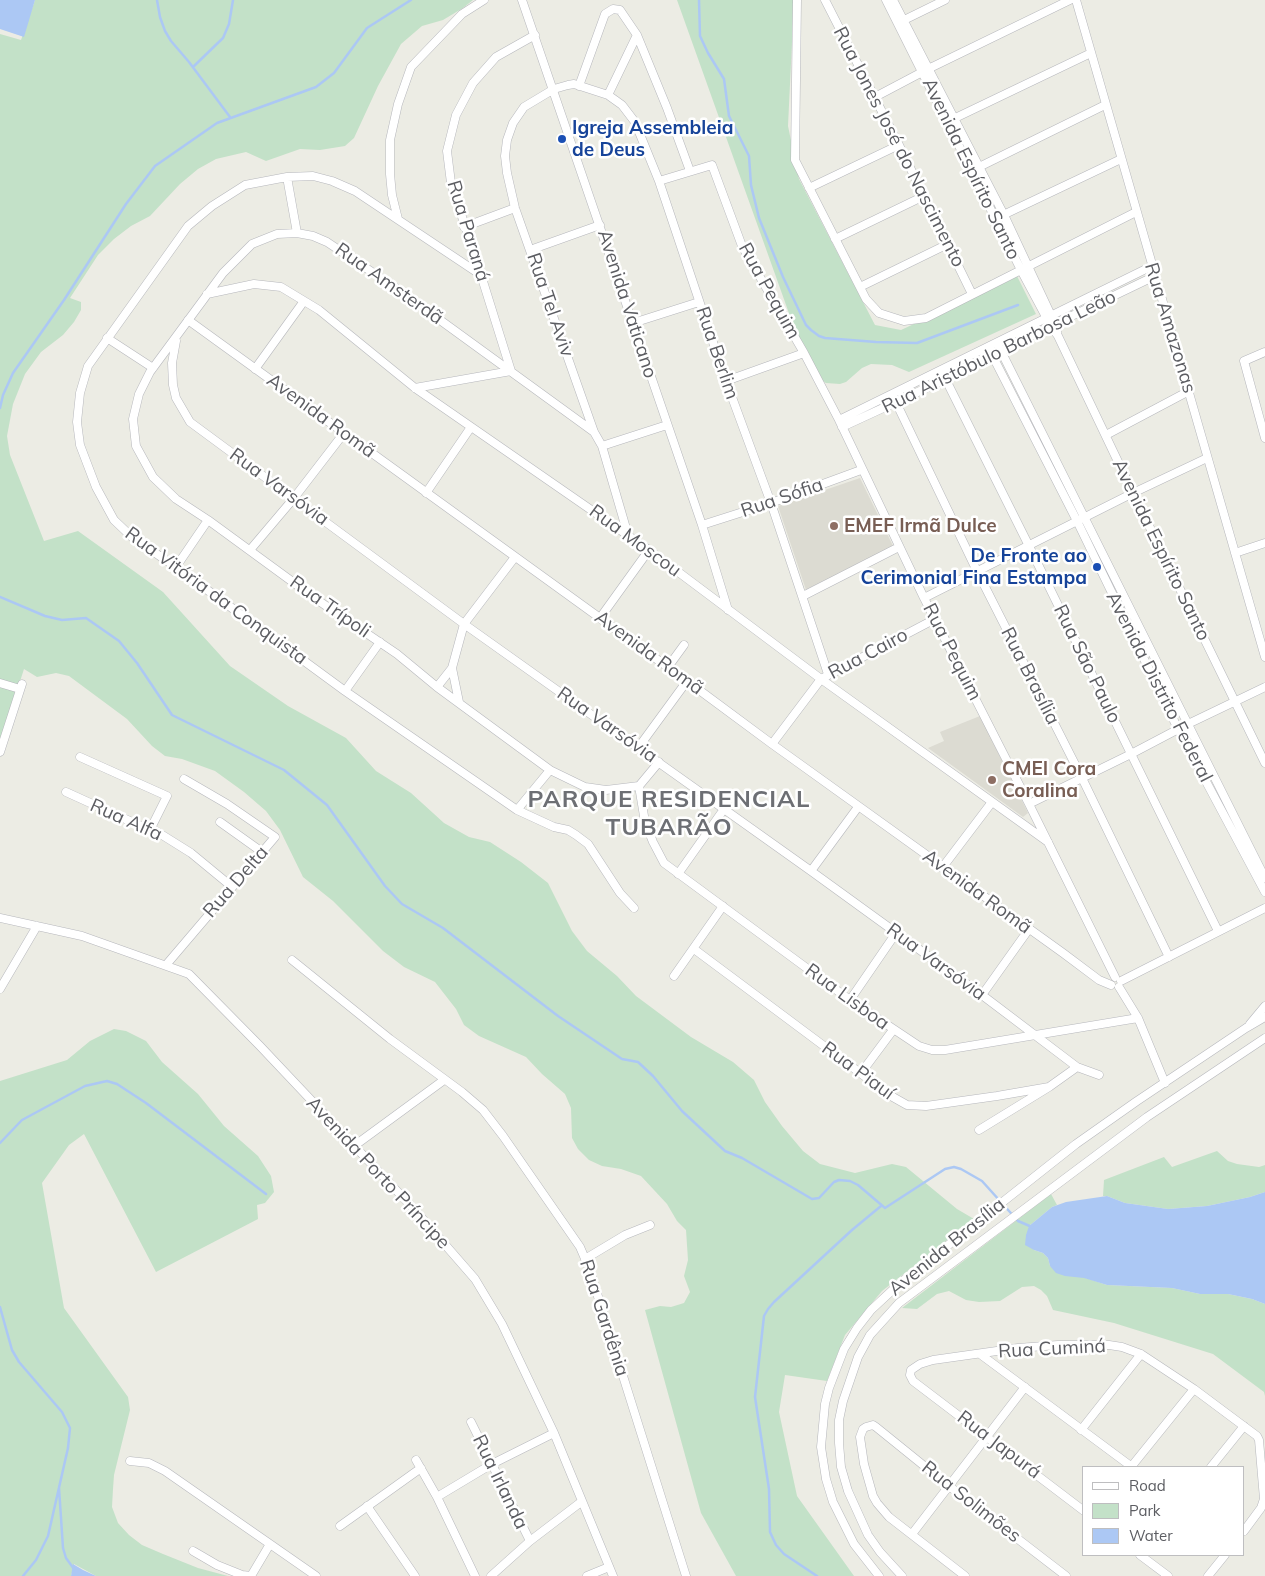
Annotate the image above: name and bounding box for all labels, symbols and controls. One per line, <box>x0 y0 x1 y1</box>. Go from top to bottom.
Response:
street label: Rua Jones José do Nascimento <box>828 23 970 271</box>
street label: Avenida Espírito Santo <box>917 75 1025 263</box>
place label: Igreja Assembleia de Deus <box>572 117 733 161</box>
marker: Igreja Assembleia de Deus <box>556 133 568 145</box>
street label: Rua Paraná <box>442 178 494 284</box>
street label: Avenida Vaticano <box>592 227 662 381</box>
street label: Rua Amsterdã <box>330 238 448 330</box>
street label: Rua Pequim <box>733 239 805 343</box>
street label: Rua Tel Aviv <box>522 250 578 360</box>
street label: Rua Amazonas <box>1139 260 1201 396</box>
street label: Rua Aristóbulo Barbosa Leão <box>878 285 1120 419</box>
street label: Rua Berlim <box>691 304 743 402</box>
street label: Avenida Romã <box>262 369 380 463</box>
street label: Rua Varsóvia <box>225 443 333 531</box>
street label: Avenida Espírito Santo <box>1107 456 1215 644</box>
street label: Rua Sófia <box>738 473 826 523</box>
street label: Rua Moscou <box>585 500 685 582</box>
place label: EMEF Irmã Dulce <box>844 515 997 537</box>
marker: EMEF Irmã Dulce <box>828 520 840 532</box>
street label: Rua Vitória da Conquista <box>120 522 312 670</box>
place label: De Fronte ao Cerimonial Fina Estampa <box>861 545 1087 589</box>
marker: De Fronte ao Cerimonial Fina Estampa <box>1091 561 1103 573</box>
street label: Rua Trípoli <box>285 571 375 643</box>
street label: Avenida Distrito Federal <box>1101 588 1217 786</box>
street label: Rua Pequim <box>918 599 986 705</box>
street label: Rua São Paulo <box>1048 601 1126 727</box>
street label: Avenida Romã <box>590 606 708 700</box>
street label: Rua Cairo <box>824 624 912 684</box>
street label: Rua Brasília <box>996 624 1064 728</box>
street label: Rua Varsóvia <box>553 682 661 768</box>
place label: CMEI Cora Coralina <box>1002 758 1096 802</box>
marker: CMEI Cora Coralina <box>986 774 998 786</box>
district label: PARQUE RESIDENCIAL TUBARÃO <box>525 786 813 842</box>
street label: Rua Alfa <box>86 794 166 846</box>
street label: Rua Delta <box>199 841 273 923</box>
street label: Avenida Romã <box>918 845 1036 939</box>
street label: Rua Varsóvia <box>882 918 990 1006</box>
street label: Rua Lisboa <box>800 959 894 1035</box>
street label: Rua Piauí <box>817 1037 899 1105</box>
street label: Avenida Porto Príncipe <box>301 1092 455 1254</box>
street label: Avenida Brasília <box>884 1193 1010 1301</box>
street label: Rua Gardênia <box>574 1257 634 1379</box>
street label: Rua Cuminá <box>998 1335 1106 1363</box>
street label: Rua Japurá <box>953 1406 1045 1484</box>
street label: Rua Irlanda <box>467 1431 533 1533</box>
street label: Rua Solimões <box>917 1456 1025 1548</box>
legend <box>1082 1466 1245 1556</box>
text: Road <box>1129 1476 1166 1495</box>
text: Park <box>1129 1501 1161 1520</box>
text: Water <box>1129 1526 1173 1545</box>

